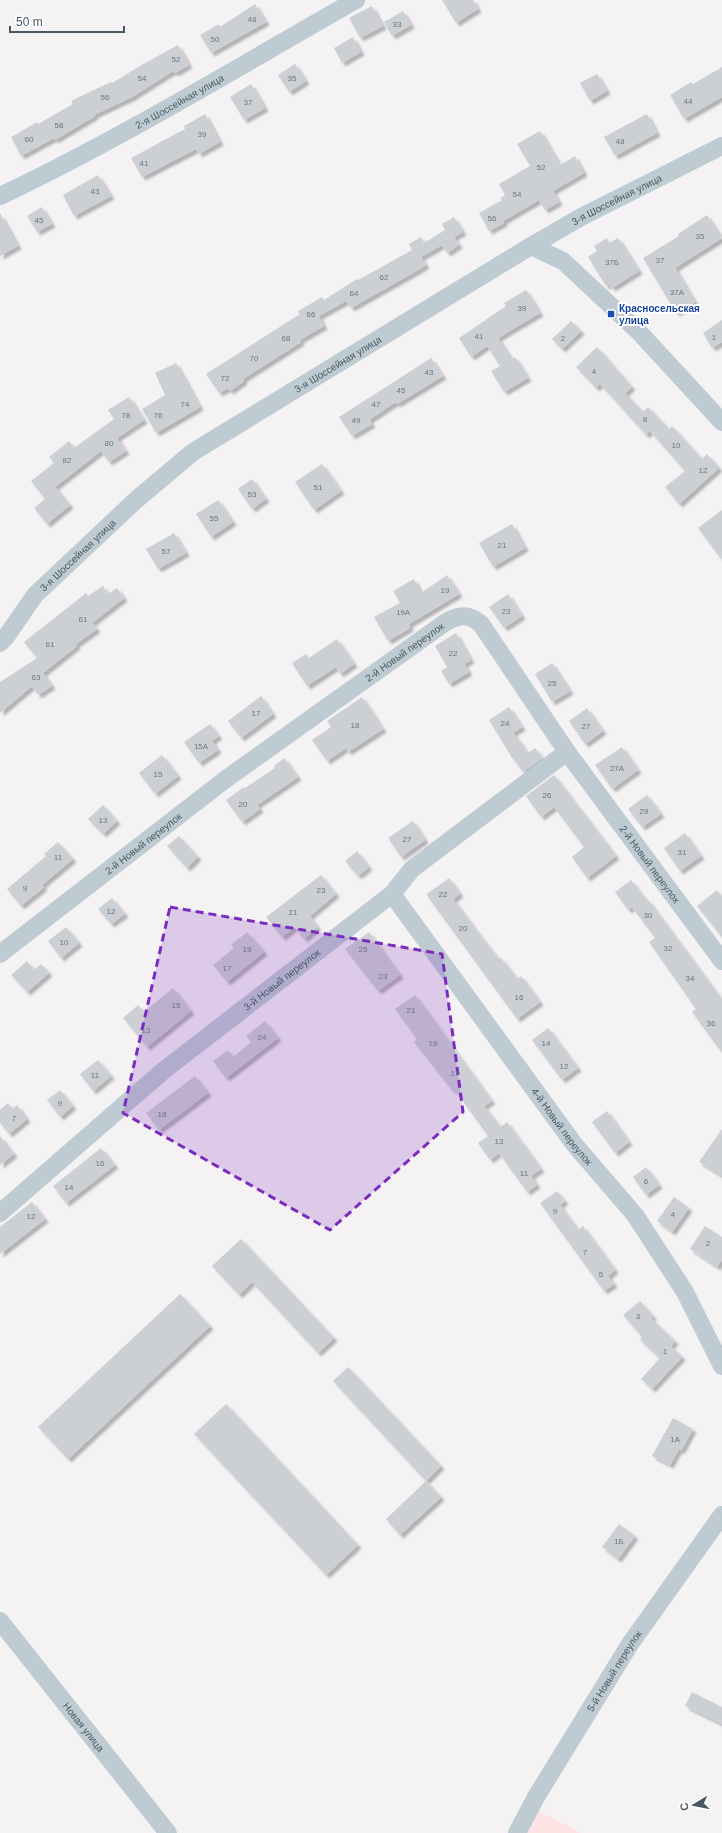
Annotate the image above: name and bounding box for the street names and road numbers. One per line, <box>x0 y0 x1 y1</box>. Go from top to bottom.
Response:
street label: 2-я Шоссейная улица <box>134 72 226 131</box>
street label: 3-я Шоссейная улица <box>570 172 664 227</box>
street label: 3-я Шоссейная улица <box>292 333 384 395</box>
street label: 3-я Шоссейная улица <box>38 517 118 593</box>
street label: 2-й Новый переулок <box>363 620 446 684</box>
street label: 2-й Новый переулок <box>103 810 184 877</box>
street label: 2-й Новый переулок <box>617 823 682 906</box>
street label: 3-й Новый переулок <box>241 946 323 1013</box>
street label: 4-й Новый переулок <box>529 1086 595 1168</box>
street label: 5-й Новый переулок <box>585 1628 644 1714</box>
street label: Новая улица <box>61 1700 106 1754</box>

